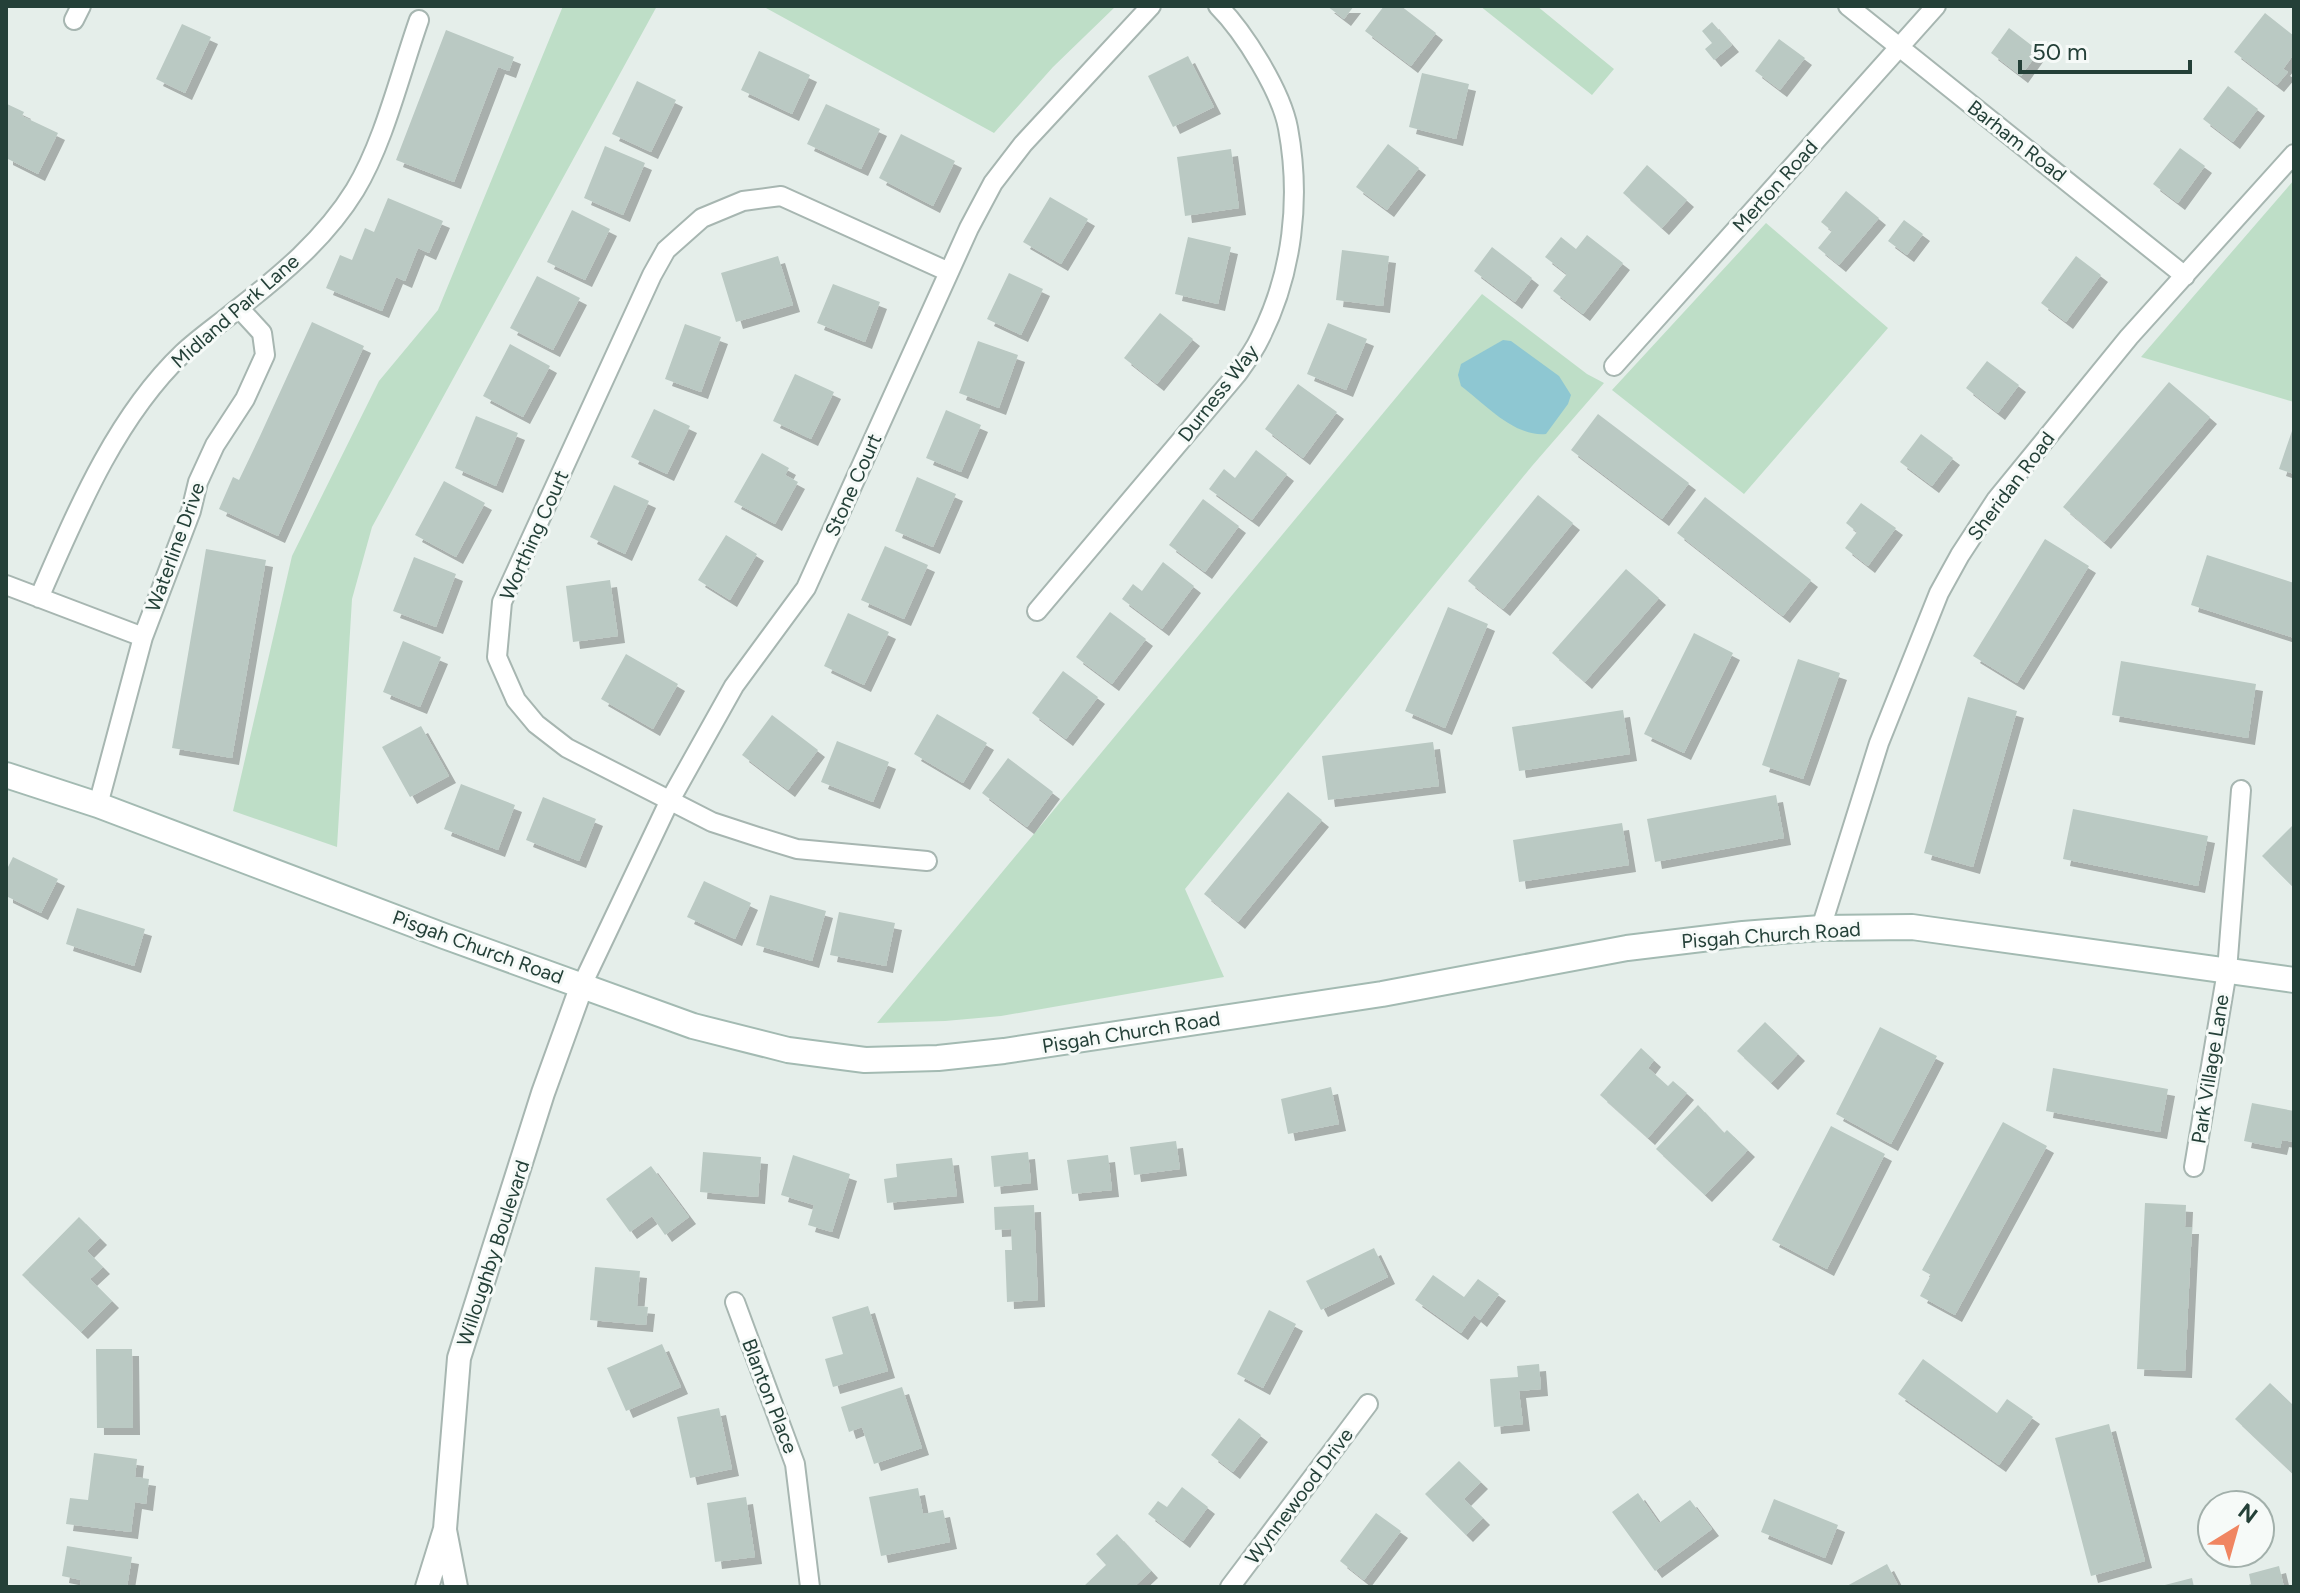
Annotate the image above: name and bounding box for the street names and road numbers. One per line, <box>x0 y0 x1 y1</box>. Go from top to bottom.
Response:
street label: Barham Road <box>1963 95 2071 187</box>
street label: Merton Road <box>1727 135 1823 237</box>
street label: Midland Park Lane <box>166 249 304 373</box>
street label: Durness Way <box>1173 339 1264 446</box>
street label: Sheridan Road <box>1962 427 2060 545</box>
street label: Stone Court <box>820 430 886 540</box>
street label: Worthing Court <box>495 466 573 604</box>
street label: Waterline Drive <box>140 479 210 615</box>
street label: Pisgah Church Road <box>389 905 567 989</box>
street label: Pisgah Church Road <box>1680 917 1862 953</box>
street label: Park Village Lane <box>2186 993 2234 1145</box>
street label: Pisgah Church Road <box>1040 1006 1222 1058</box>
street label: Willoughby Boulevard <box>452 1157 534 1349</box>
street label: Blanton Place <box>737 1335 803 1457</box>
street label: Wynnewood Drive <box>1240 1423 1358 1569</box>

